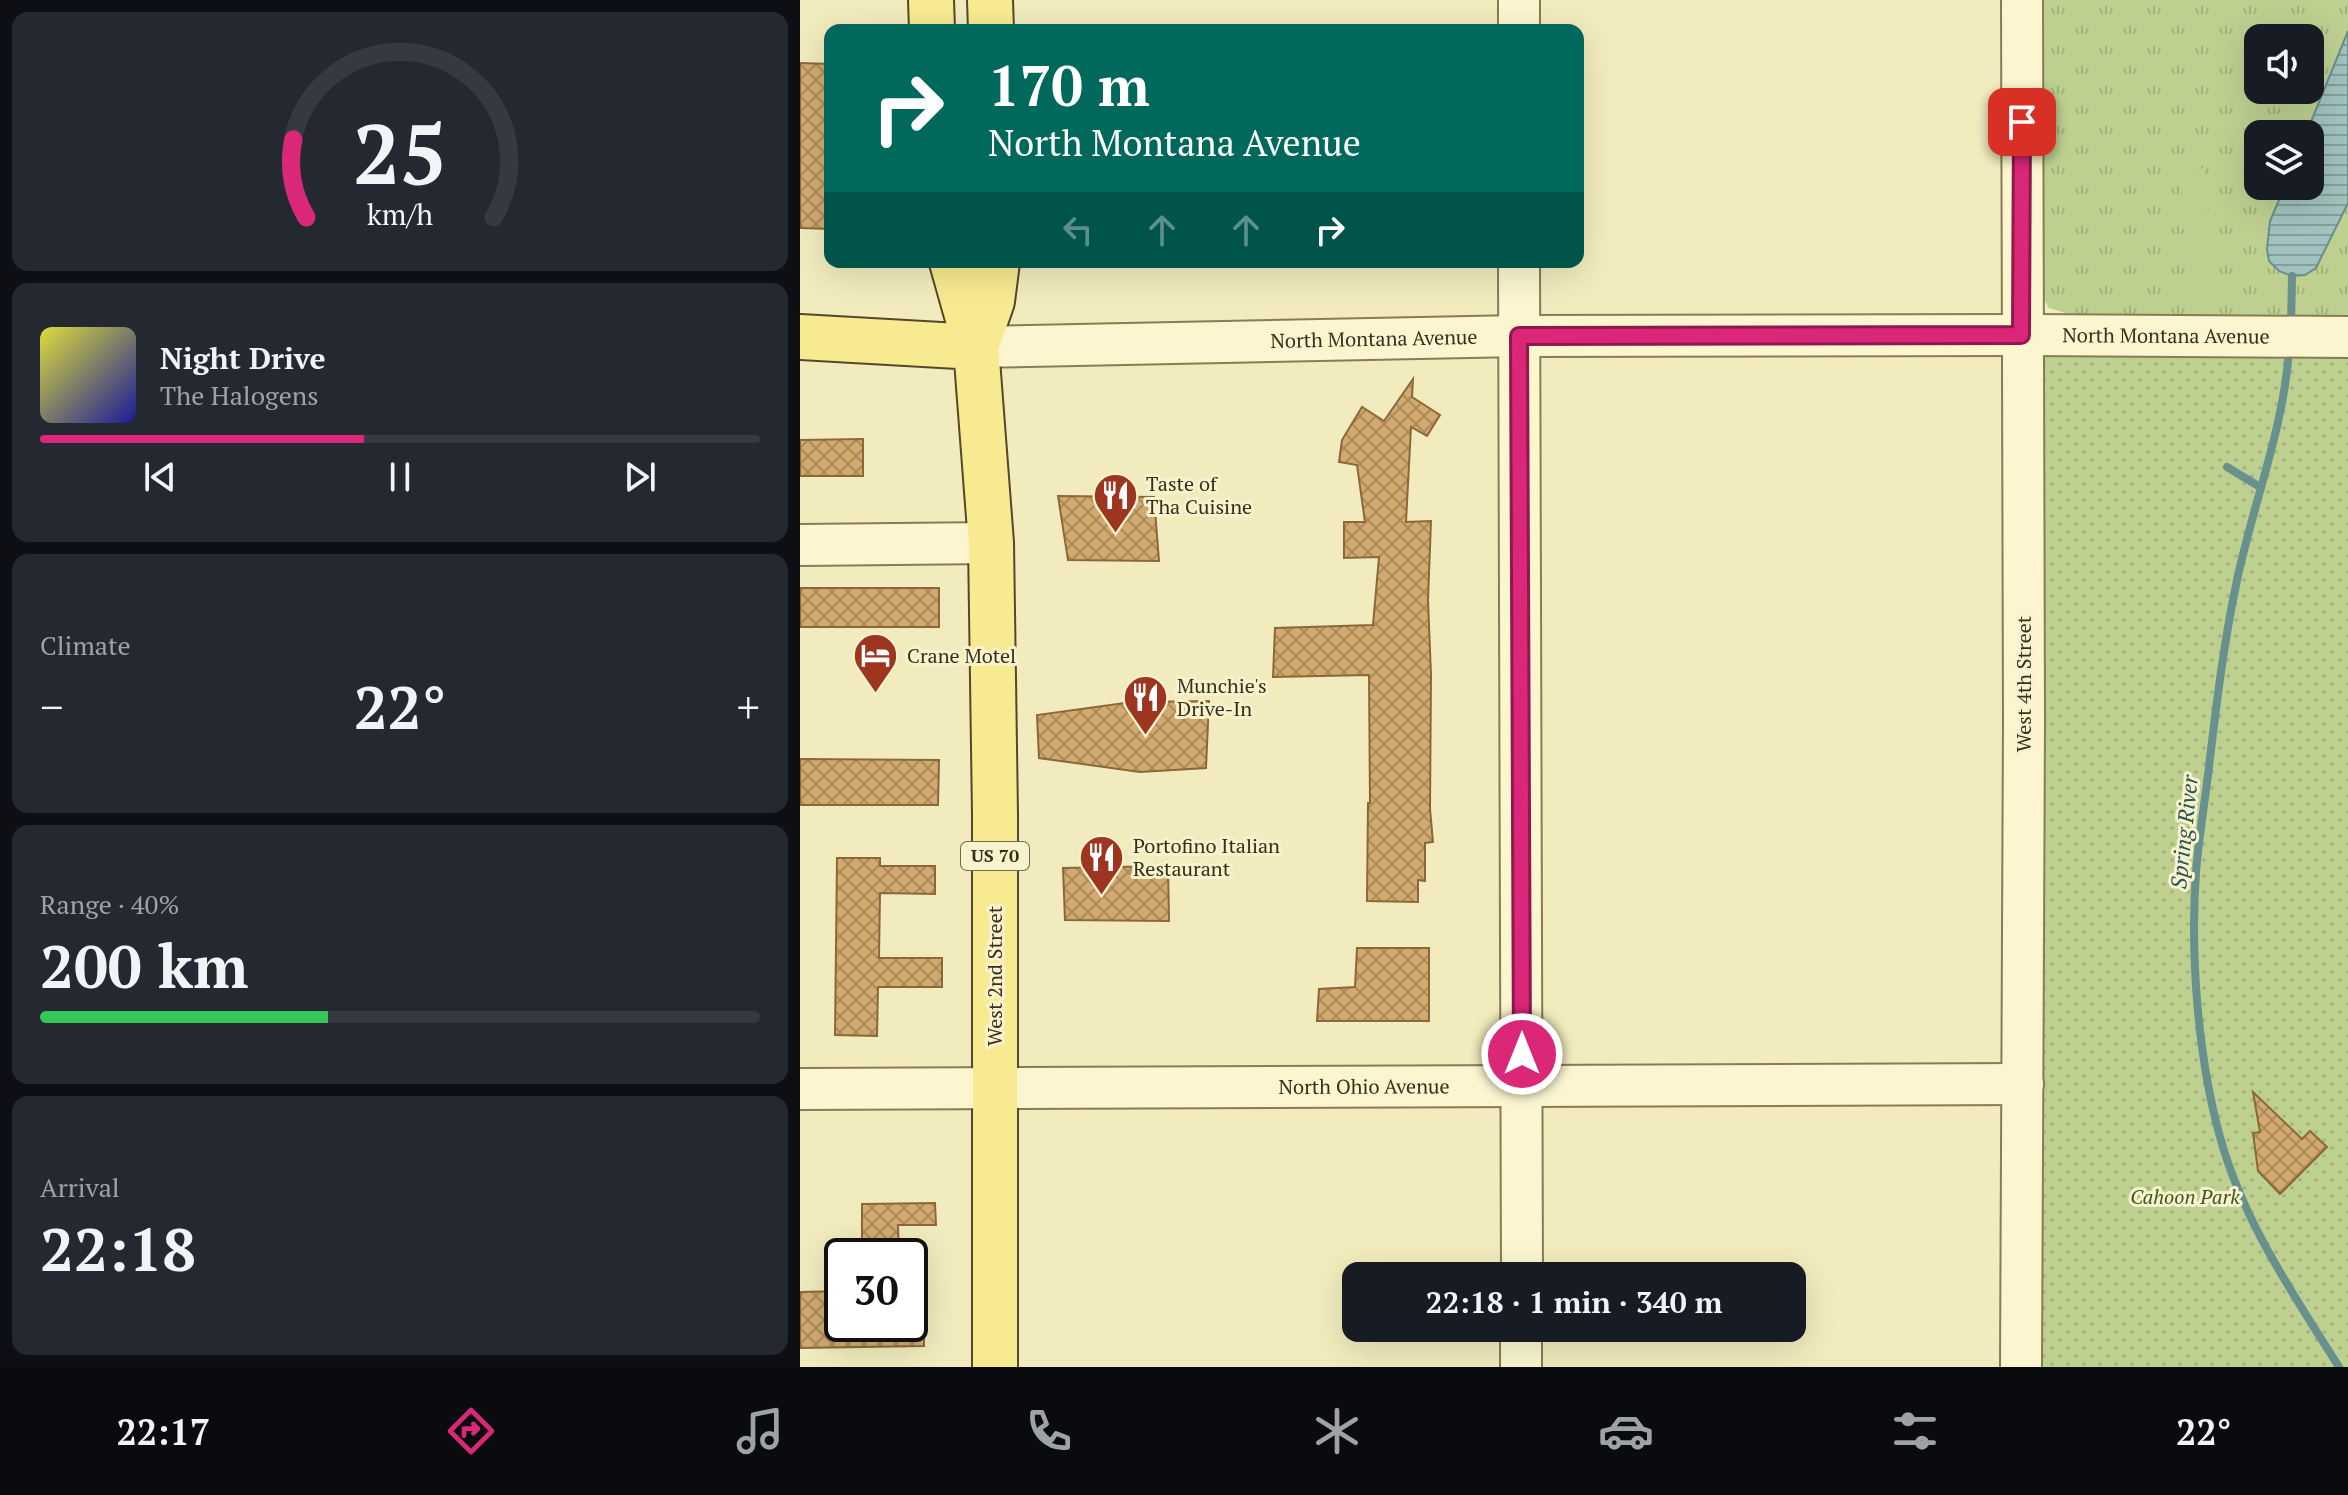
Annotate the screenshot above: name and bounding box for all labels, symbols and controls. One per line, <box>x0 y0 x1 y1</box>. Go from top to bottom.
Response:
map controls <box>2244 24 2324 200</box>
button: sound <box>2244 24 2324 104</box>
text: 170 m <box>988 48 1150 122</box>
icon: right <box>856 56 960 160</box>
pin <box>1988 88 2056 156</box>
text: 25 <box>353 97 447 207</box>
icon: arrive <box>2000 100 2044 144</box>
text: North Montana Avenue <box>988 119 1361 166</box>
button: layers <box>2244 120 2324 200</box>
text: km/h <box>367 195 433 233</box>
icon: left <box>1056 208 1100 252</box>
icon: ahead <box>1140 208 1184 252</box>
icon: ahead <box>1224 208 1268 252</box>
icon: right <box>1308 208 1352 252</box>
street label: North Montana Avenue <box>2062 321 2270 350</box>
street label: North Montana Avenue <box>1270 323 1478 354</box>
text: Night Drive <box>160 338 326 378</box>
text: The Halogens <box>160 378 318 412</box>
icon: previous <box>138 455 182 499</box>
icon: pause <box>378 455 422 499</box>
icon: next <box>618 455 662 499</box>
place label: Taste of Tha Cuisine <box>1146 470 1252 520</box>
restaurant icon: Taste of Tha Cuisine <box>1091 472 1139 535</box>
street label: West 4th Street <box>2010 615 2037 752</box>
text: Climate <box>40 628 131 662</box>
hotel icon: Crane Motel <box>852 632 900 695</box>
place label: Crane Motel <box>907 642 1016 669</box>
text: 22° <box>354 667 446 746</box>
place label: Munchie's Drive-In <box>1177 672 1267 722</box>
restaurant icon: Munchie's Drive-In <box>1122 673 1170 736</box>
text: − <box>40 677 63 736</box>
text: + <box>737 677 760 736</box>
water label: Spring River <box>2163 772 2204 890</box>
place label: Portofino Italian Restaurant <box>1133 832 1280 882</box>
restaurant icon: Portofino Italian Restaurant <box>1078 834 1126 897</box>
road number: US 70 <box>961 842 1029 870</box>
text: Range · 40% <box>40 887 179 921</box>
street label: West 2nd Street <box>981 905 1008 1046</box>
text: 200 km <box>40 926 248 1005</box>
position arrow <box>1480 1012 1564 1096</box>
street label: North Ohio Avenue <box>1278 1072 1450 1100</box>
text: Arrival <box>40 1170 120 1204</box>
park label: Cahoon Park <box>2130 1183 2240 1210</box>
text: 22:18 <box>40 1209 196 1288</box>
speed limit sign: 30 <box>824 1238 928 1342</box>
text: 22:18 · 1 min · 340 m <box>1426 1282 1722 1322</box>
icon: directions <box>443 1403 499 1459</box>
icon: music <box>732 1403 788 1459</box>
icon: phone <box>1021 1403 1077 1459</box>
icon: climate <box>1309 1403 1365 1459</box>
icon: car <box>1598 1403 1654 1459</box>
icon: filters <box>1887 1403 1943 1459</box>
text: 22:17 <box>116 1408 210 1455</box>
text: 22° <box>2176 1408 2231 1455</box>

